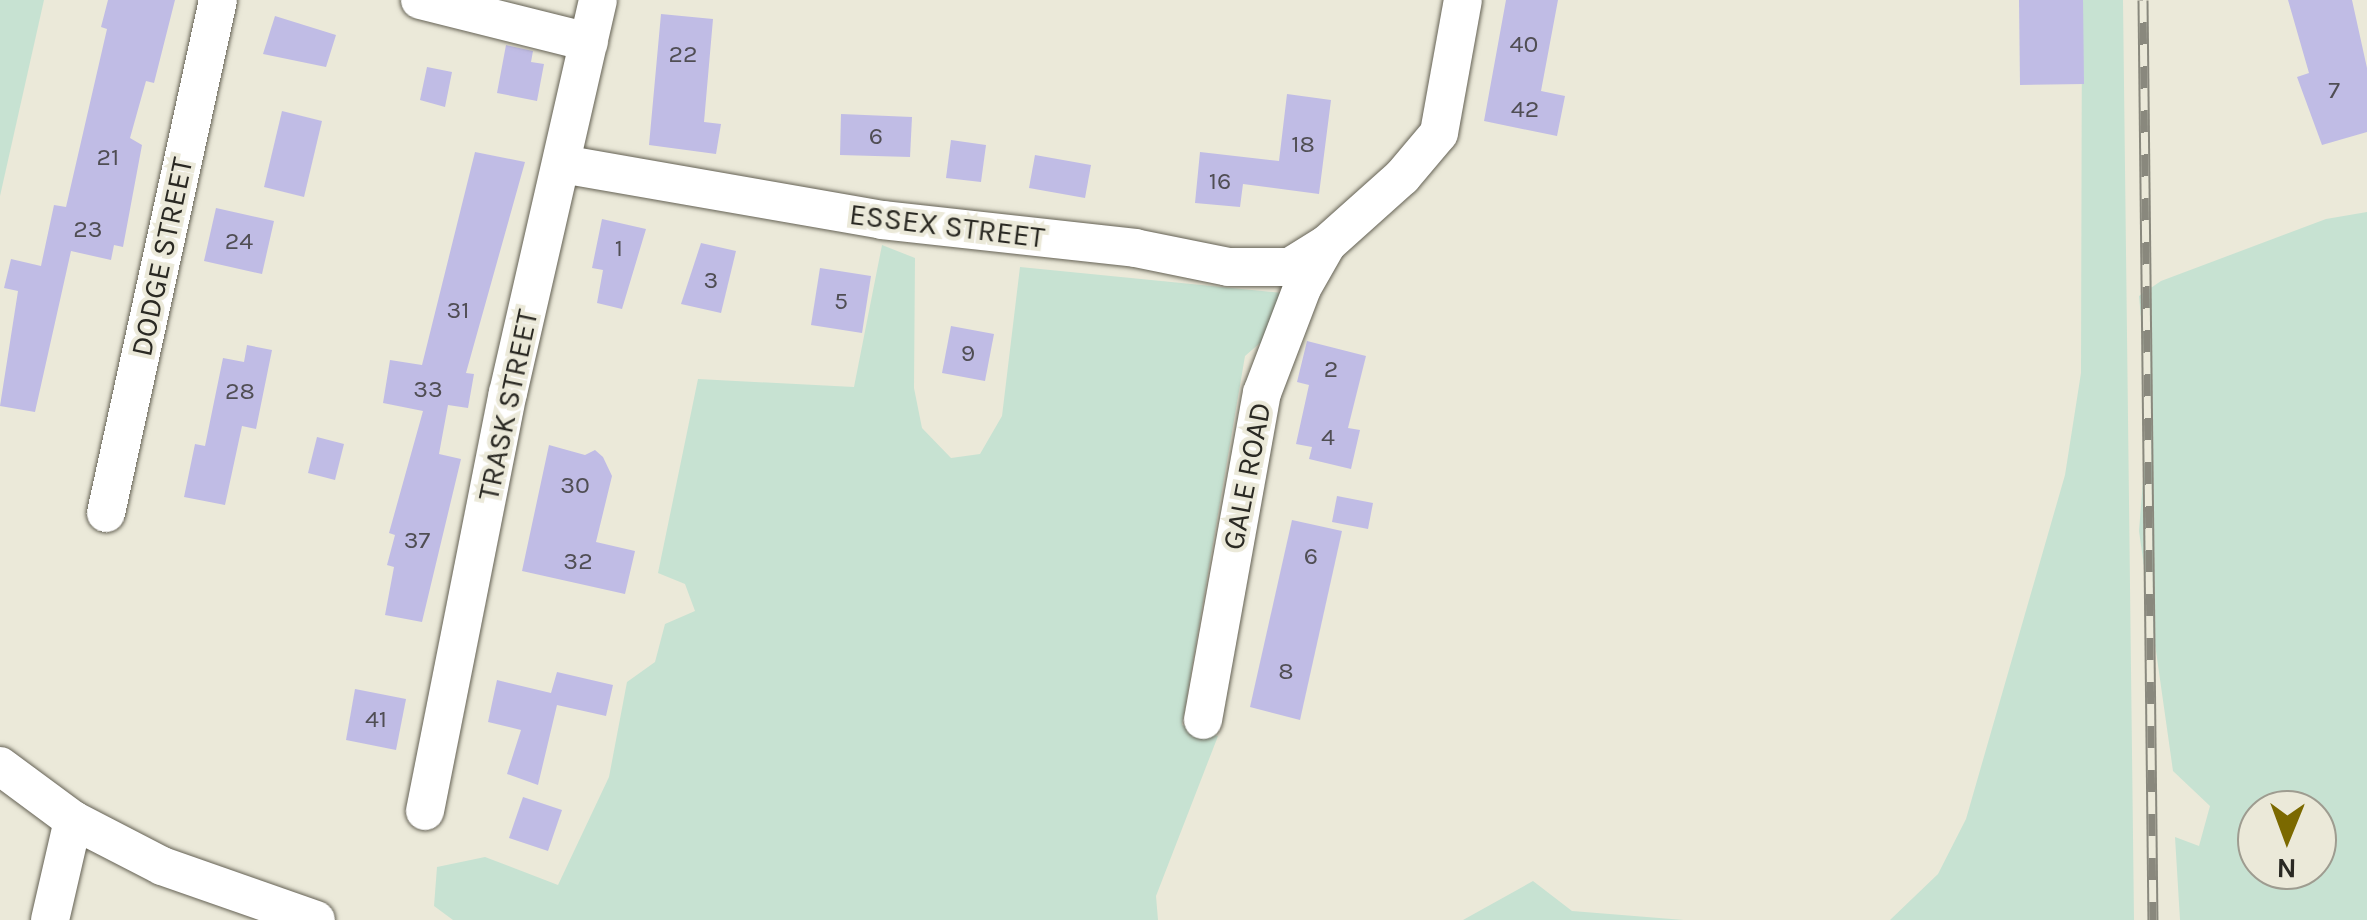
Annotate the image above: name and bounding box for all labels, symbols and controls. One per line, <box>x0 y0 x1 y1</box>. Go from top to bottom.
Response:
house number: 40 <box>1510 29 1538 59</box>
house number: 22 <box>669 39 697 69</box>
house number: 7 <box>2328 75 2340 105</box>
house number: 42 <box>1511 94 1539 124</box>
house number: 6 <box>869 121 883 151</box>
house number: 18 <box>1291 129 1315 159</box>
house number: 21 <box>97 142 119 172</box>
street label: DODGE STREET <box>123 154 201 360</box>
house number: 16 <box>1209 166 1231 196</box>
street label: ESSEX STREET <box>847 196 1047 256</box>
house number: 23 <box>73 214 103 244</box>
house number: 24 <box>225 226 253 256</box>
house number: 1 <box>615 233 623 263</box>
house number: 3 <box>704 265 718 295</box>
house number: 5 <box>834 286 848 316</box>
house number: 31 <box>446 295 470 325</box>
street label: TRASK STREET <box>470 306 546 504</box>
house number: 9 <box>961 338 975 368</box>
house number: 2 <box>1324 354 1338 384</box>
house number: 33 <box>413 374 443 404</box>
house number: 28 <box>225 376 255 406</box>
street label: GALE ROAD <box>1215 399 1279 553</box>
house number: 4 <box>1321 422 1335 452</box>
house number: 30 <box>560 470 590 500</box>
house number: 37 <box>404 525 430 555</box>
house number: 6 <box>1304 541 1318 571</box>
house number: 32 <box>563 546 593 576</box>
house number: 8 <box>1278 656 1294 686</box>
house number: 41 <box>365 704 387 734</box>
north arrow <box>2237 790 2337 890</box>
text: N <box>2276 852 2297 885</box>

